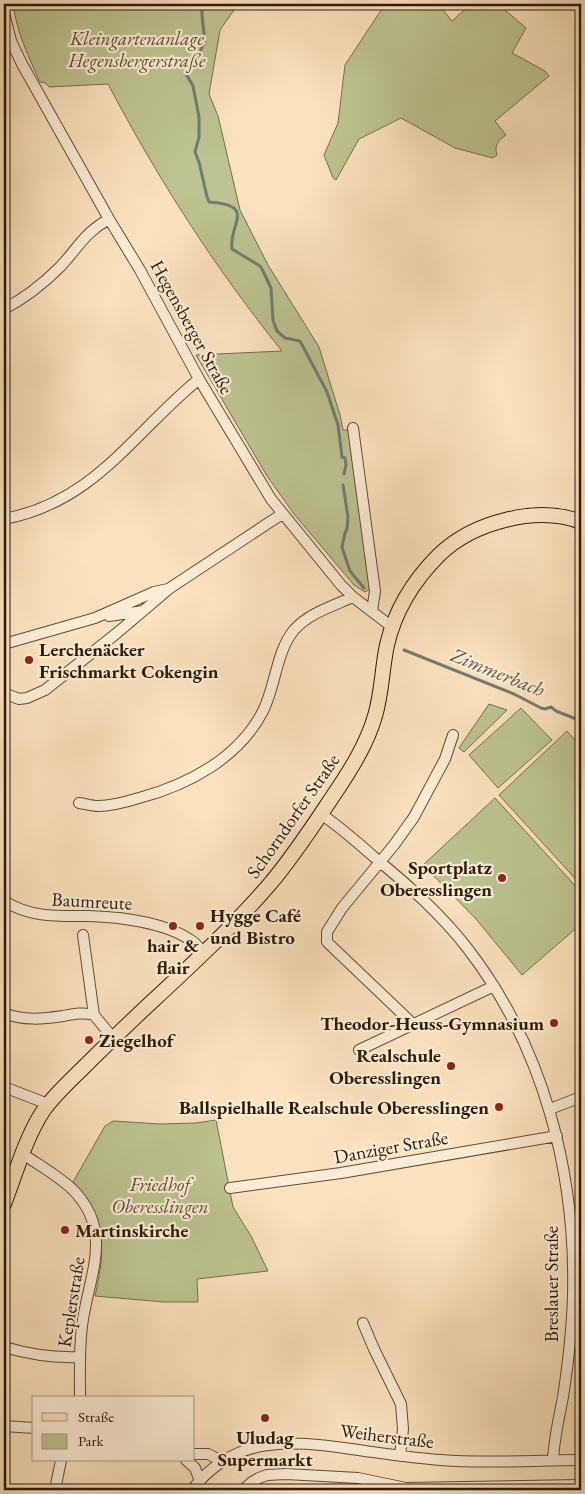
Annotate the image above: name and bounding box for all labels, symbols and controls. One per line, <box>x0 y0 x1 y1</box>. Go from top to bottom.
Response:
park label: Kleingartenanlage Hegensbergerstraße <box>68 26 206 73</box>
street label: Hegensberger Straße <box>145 255 239 399</box>
place label: Lerchenäcker Frischmarkt Cokengin <box>39 637 219 684</box>
water label: Zimmerbach <box>447 641 549 703</box>
marker: Lerchenäcker Frischmarkt Cokengin <box>23 654 35 666</box>
street label: Schorndorfer Straße <box>241 749 345 883</box>
place label: Sportplatz Oberesslingen <box>380 855 492 902</box>
marker: Sportplatz Oberesslingen <box>496 872 508 884</box>
street label: Baumreute <box>51 886 133 916</box>
place label: Hygge Café und Bistro <box>210 903 301 950</box>
marker: hair & flair <box>167 920 179 932</box>
marker: Hygge Café und Bistro <box>194 920 206 932</box>
place label: hair & flair <box>147 933 200 980</box>
place label: Theodor-Heuss-Gymnasium <box>320 1011 545 1036</box>
marker: Theodor-Heuss-Gymnasium <box>548 1017 560 1029</box>
place label: Ziegelhof <box>99 1028 176 1053</box>
marker: Ziegelhof <box>83 1034 95 1046</box>
place label: Realschule Oberesslingen <box>329 1043 441 1090</box>
marker: Realschule Oberesslingen <box>445 1060 457 1072</box>
place label: Ballspielhalle Realschule Oberesslingen <box>179 1095 489 1120</box>
marker: Ballspielhalle Realschule Oberesslingen <box>493 1101 505 1113</box>
street label: Danziger Straße <box>332 1125 450 1169</box>
park label: Friedhof Oberesslingen <box>111 1172 209 1219</box>
place label: Martinskirche <box>75 1218 188 1243</box>
marker: Martinskirche <box>59 1224 71 1236</box>
street label: Breslauer Straße <box>539 1226 564 1342</box>
street label: Keplerstraße <box>52 1255 90 1349</box>
legend <box>32 1396 195 1462</box>
text: Straße <box>78 1407 114 1426</box>
marker: Uludag Supermarkt <box>259 1412 271 1424</box>
street label: Weiherstraße <box>339 1418 435 1454</box>
place label: Uludag Supermarkt <box>217 1425 313 1472</box>
text: Park <box>78 1431 105 1450</box>

